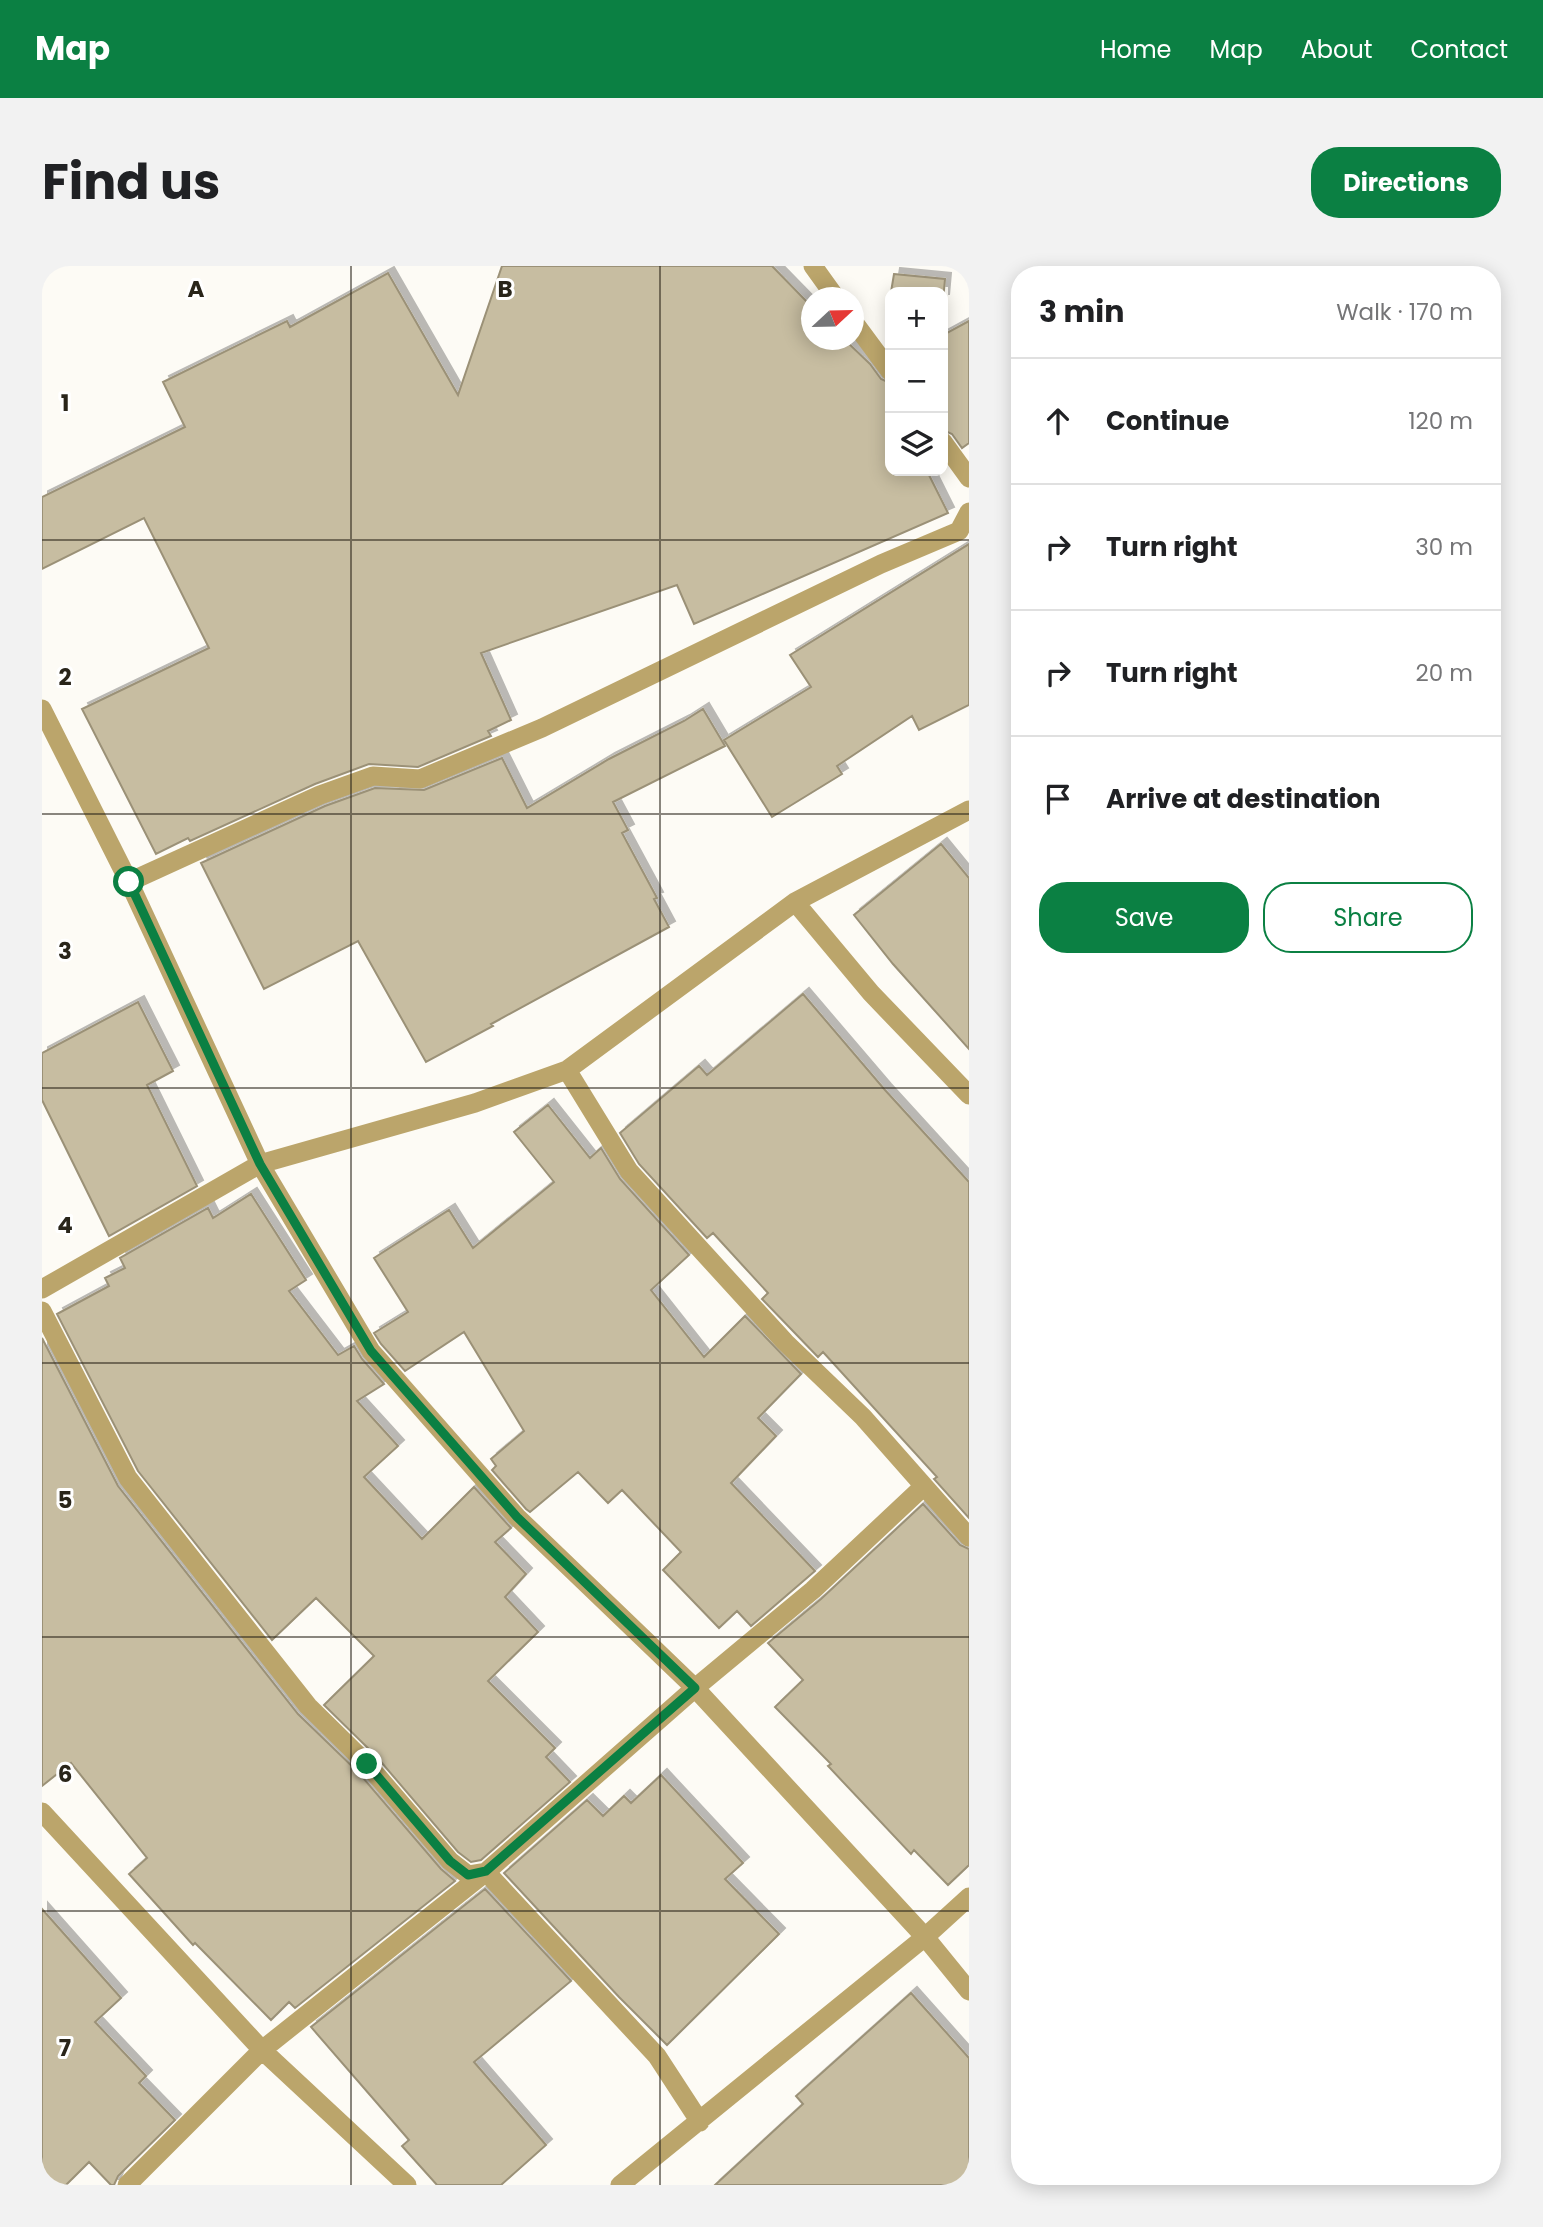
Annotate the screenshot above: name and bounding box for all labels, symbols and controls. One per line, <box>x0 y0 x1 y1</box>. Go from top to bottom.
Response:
text: Map <box>35 25 110 72</box>
text: Home <box>1100 33 1172 66</box>
text: Map <box>1210 33 1263 66</box>
text: About <box>1301 33 1372 66</box>
text: Contact <box>1410 33 1508 66</box>
button: Directions <box>1311 147 1501 218</box>
text: Find us <box>42 148 220 216</box>
text: A <box>188 273 205 305</box>
text: B <box>497 273 513 305</box>
north arrow <box>801 287 864 350</box>
map controls <box>885 287 948 476</box>
button: + <box>885 287 948 350</box>
text: 3 min <box>1039 290 1124 333</box>
text: Walk · 170 m <box>1336 296 1473 328</box>
button: − <box>885 350 948 413</box>
text: 1 <box>61 387 69 419</box>
icon: ahead <box>1039 402 1077 440</box>
text: Continue <box>1106 403 1229 439</box>
text: 120 m <box>1408 405 1473 437</box>
button: layers <box>885 413 948 476</box>
icon: right <box>1039 528 1077 566</box>
text: Turn right <box>1106 529 1238 565</box>
text: 30 m <box>1415 531 1473 563</box>
icon: right <box>1039 654 1077 692</box>
text: Turn right <box>1106 655 1238 691</box>
text: 20 m <box>1415 657 1473 689</box>
text: 2 <box>58 661 72 693</box>
icon: arrive <box>1039 780 1077 818</box>
text: Arrive at destination <box>1106 781 1381 817</box>
route start <box>113 866 144 897</box>
button: Save <box>1039 882 1249 953</box>
button: Share <box>1263 882 1473 953</box>
text: 3 <box>58 935 72 967</box>
text: 4 <box>57 1209 73 1241</box>
text: 5 <box>58 1484 72 1516</box>
route end <box>351 1748 382 1779</box>
text: 6 <box>58 1758 72 1790</box>
text: 7 <box>59 2032 71 2064</box>

